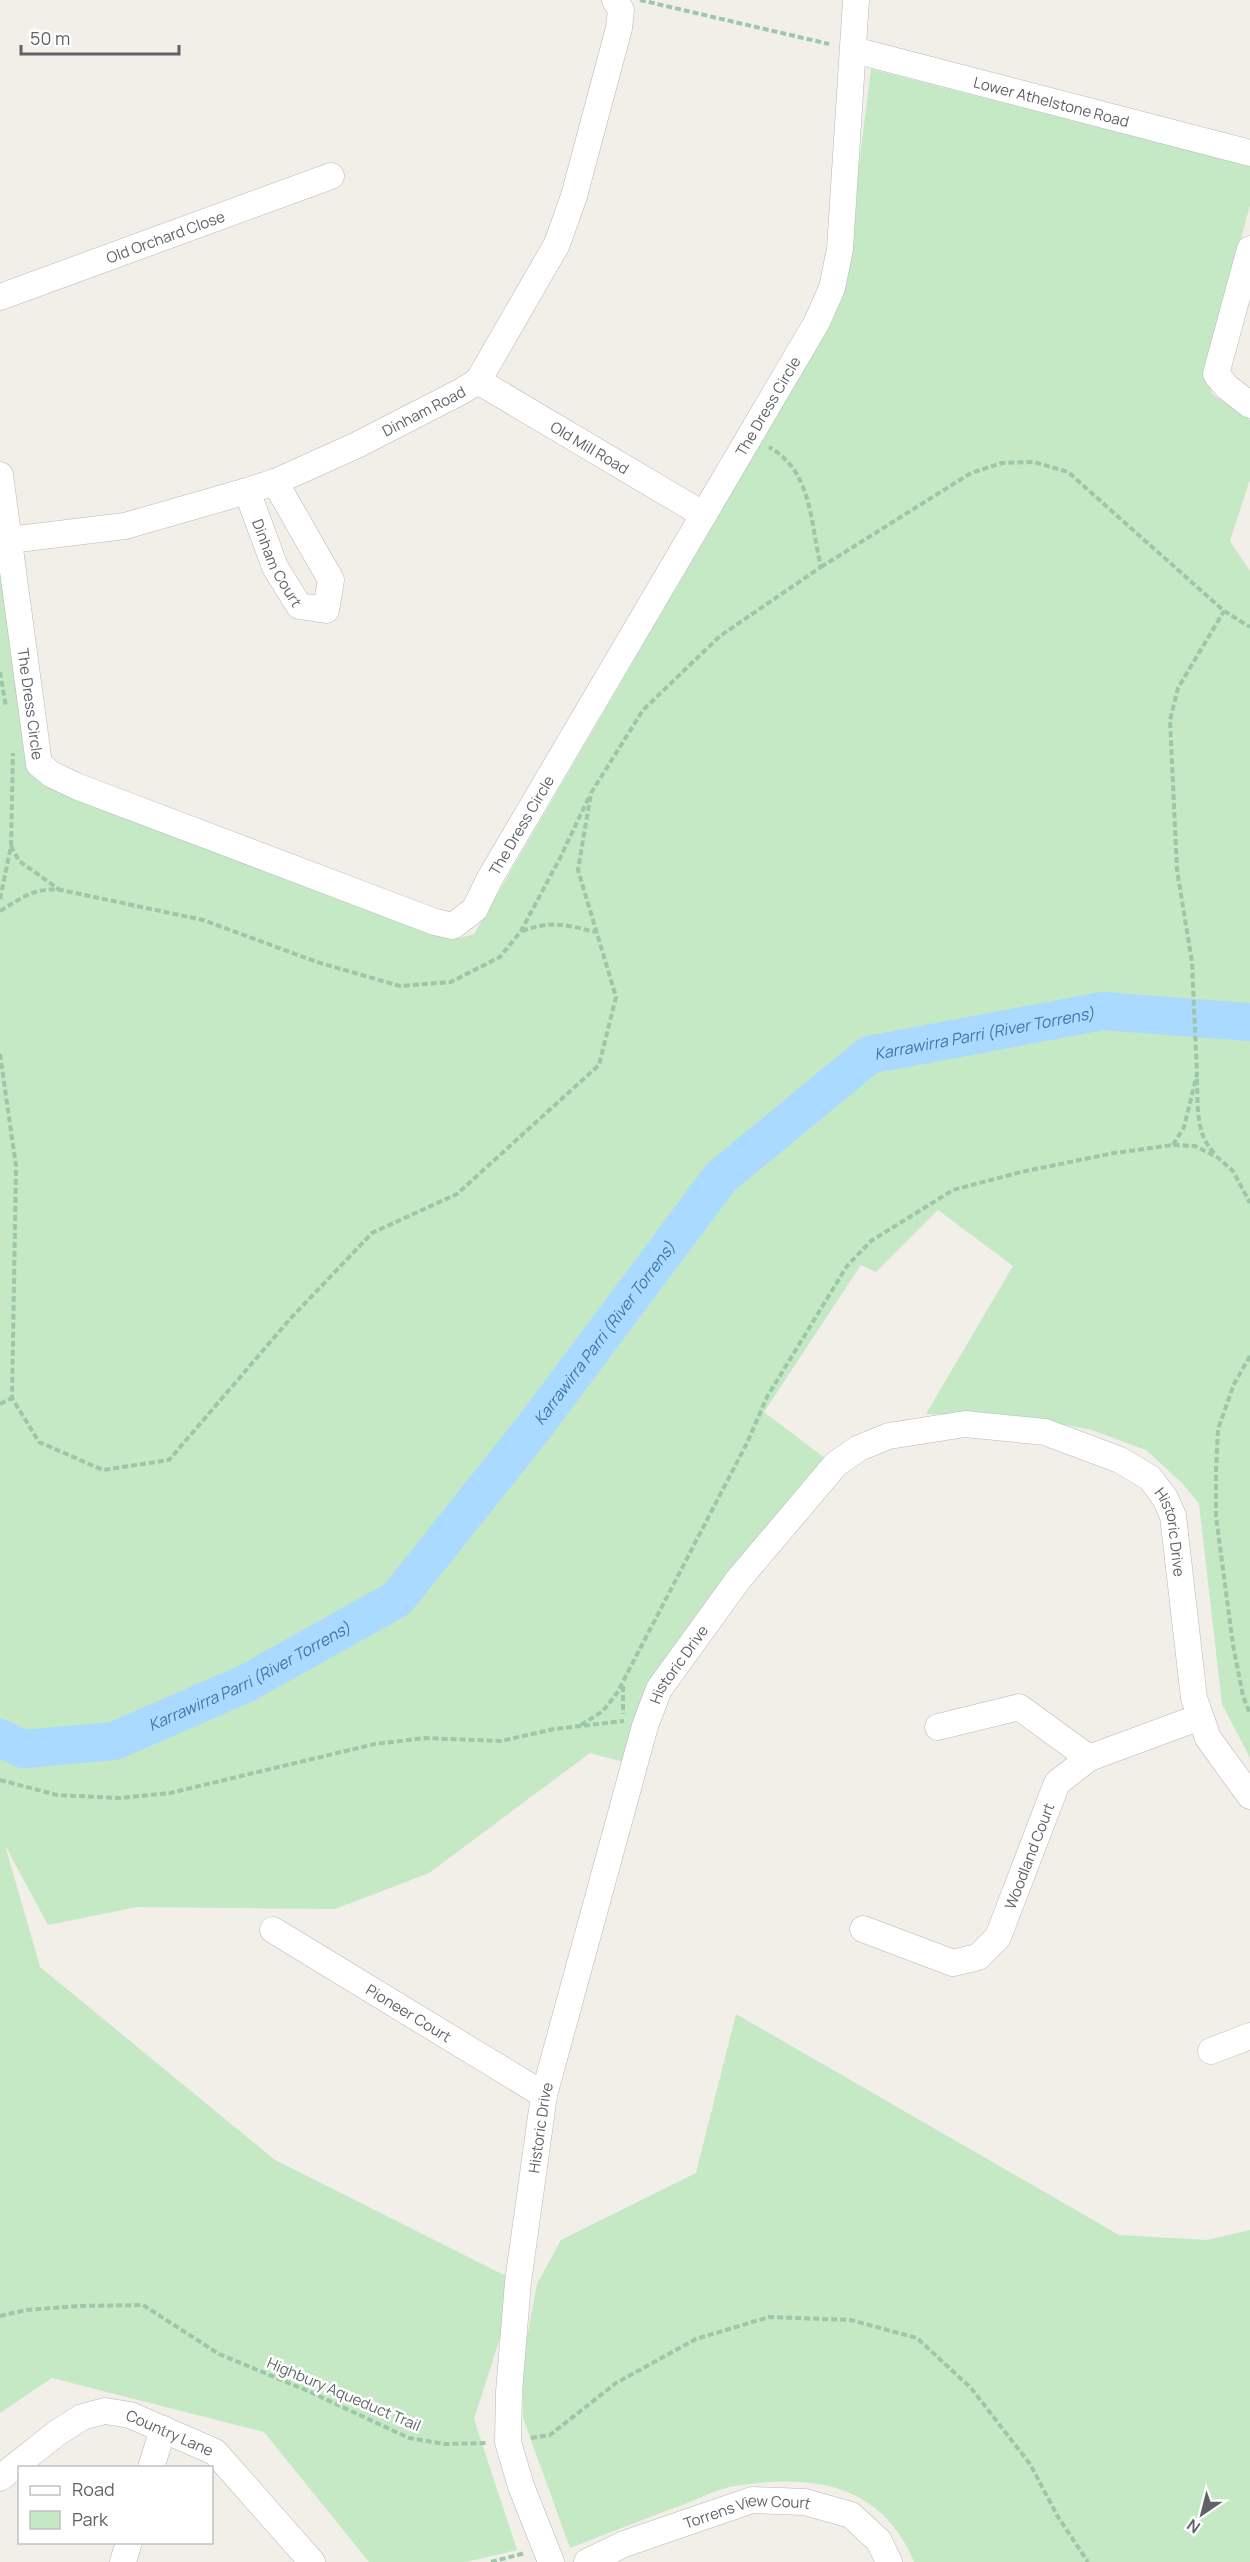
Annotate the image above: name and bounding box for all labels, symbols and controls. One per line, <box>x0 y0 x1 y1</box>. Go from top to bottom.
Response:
scale bar <box>21 18 178 56</box>
text: 50 m <box>30 26 70 50</box>
street label: Lower Athelstone Road <box>971 71 1131 132</box>
street label: Old Orchard Close <box>103 205 228 268</box>
street label: The Dress Circle <box>730 352 805 460</box>
street label: Dinham Road <box>378 381 469 441</box>
street label: Old Mill Road <box>547 416 633 479</box>
street label: Dinham Court <box>248 516 307 611</box>
street label: The Dress Circle <box>13 647 49 761</box>
street label: The Dress Circle <box>484 771 559 879</box>
water label: Karrawirra Parri (River Torrens) <box>872 1002 1096 1065</box>
water label: Karrawirra Parri (River Torrens) <box>528 1237 680 1429</box>
street label: Historic Drive <box>1150 1483 1190 1578</box>
water label: Karrawirra Parri (River Torrens) <box>145 1616 355 1736</box>
street label: Historic Drive <box>644 1620 713 1706</box>
street label: Woodland Court <box>999 1800 1059 1912</box>
street label: Pioneer Court <box>362 1979 455 2047</box>
street label: Historic Drive <box>523 2079 558 2174</box>
street label: Highbury Aqueduct Trail <box>264 2352 424 2436</box>
street label: Country Lane <box>123 2404 217 2461</box>
legend <box>18 2466 213 2544</box>
text: Road <box>72 2477 115 2501</box>
north arrow <box>1172 2484 1232 2544</box>
street label: Torrens View Court <box>681 2489 814 2533</box>
text: Park <box>72 2507 109 2531</box>
text: N <box>1182 2514 1204 2539</box>

